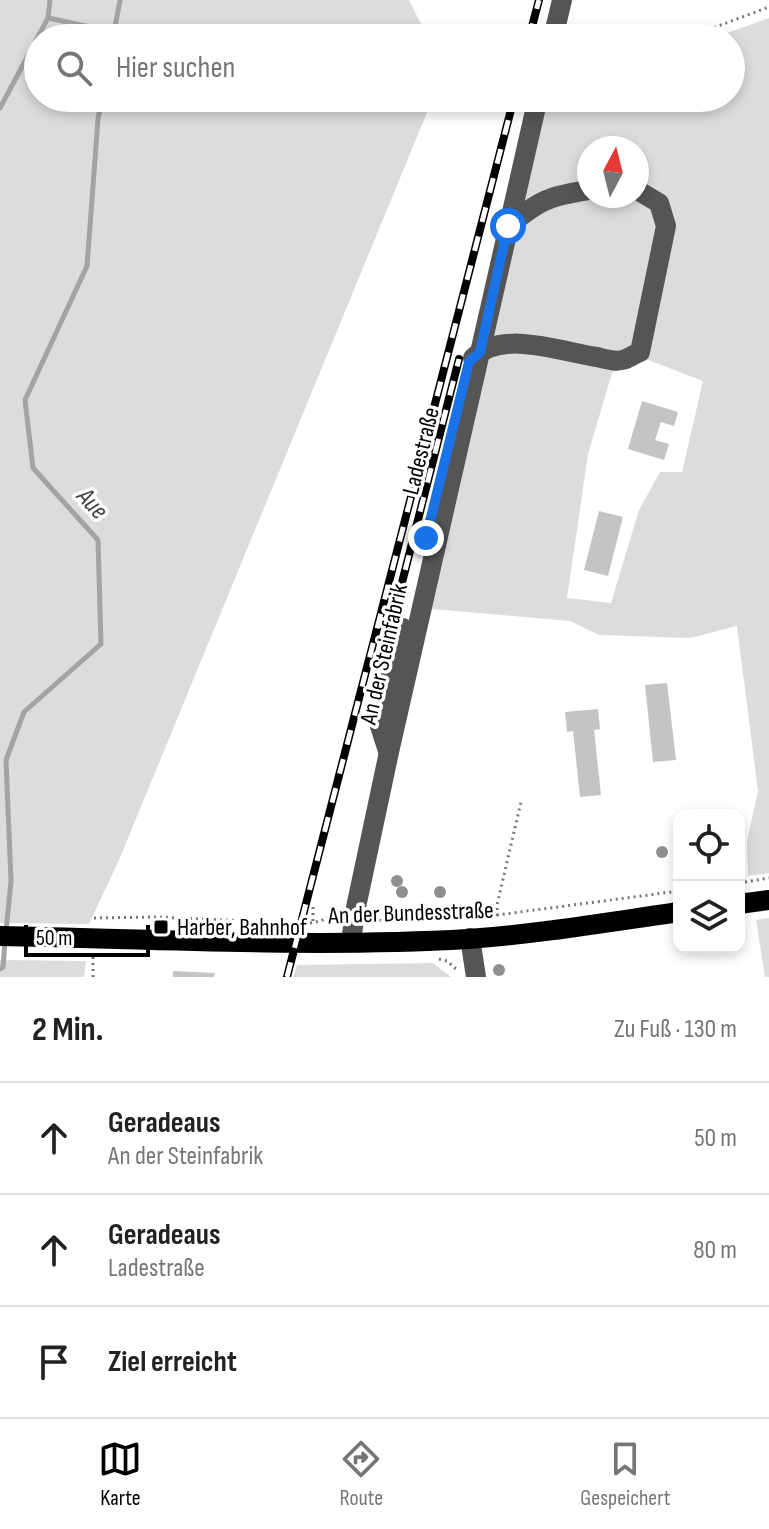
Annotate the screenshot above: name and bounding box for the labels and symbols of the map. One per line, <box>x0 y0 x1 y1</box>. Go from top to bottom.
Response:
north arrow <box>577 136 649 208</box>
route start <box>490 208 526 244</box>
street label: Ladestraße <box>396 404 446 498</box>
water label: Aue <box>69 481 114 526</box>
route end <box>408 520 444 556</box>
street label: An der Steinfabrik <box>354 581 414 728</box>
street label: An der Bundesstraße <box>327 896 494 930</box>
place label: Harber, Bahnhof <box>177 913 308 942</box>
marker: Harber, Bahnhof <box>152 918 170 936</box>
scale bar <box>24 921 150 957</box>

